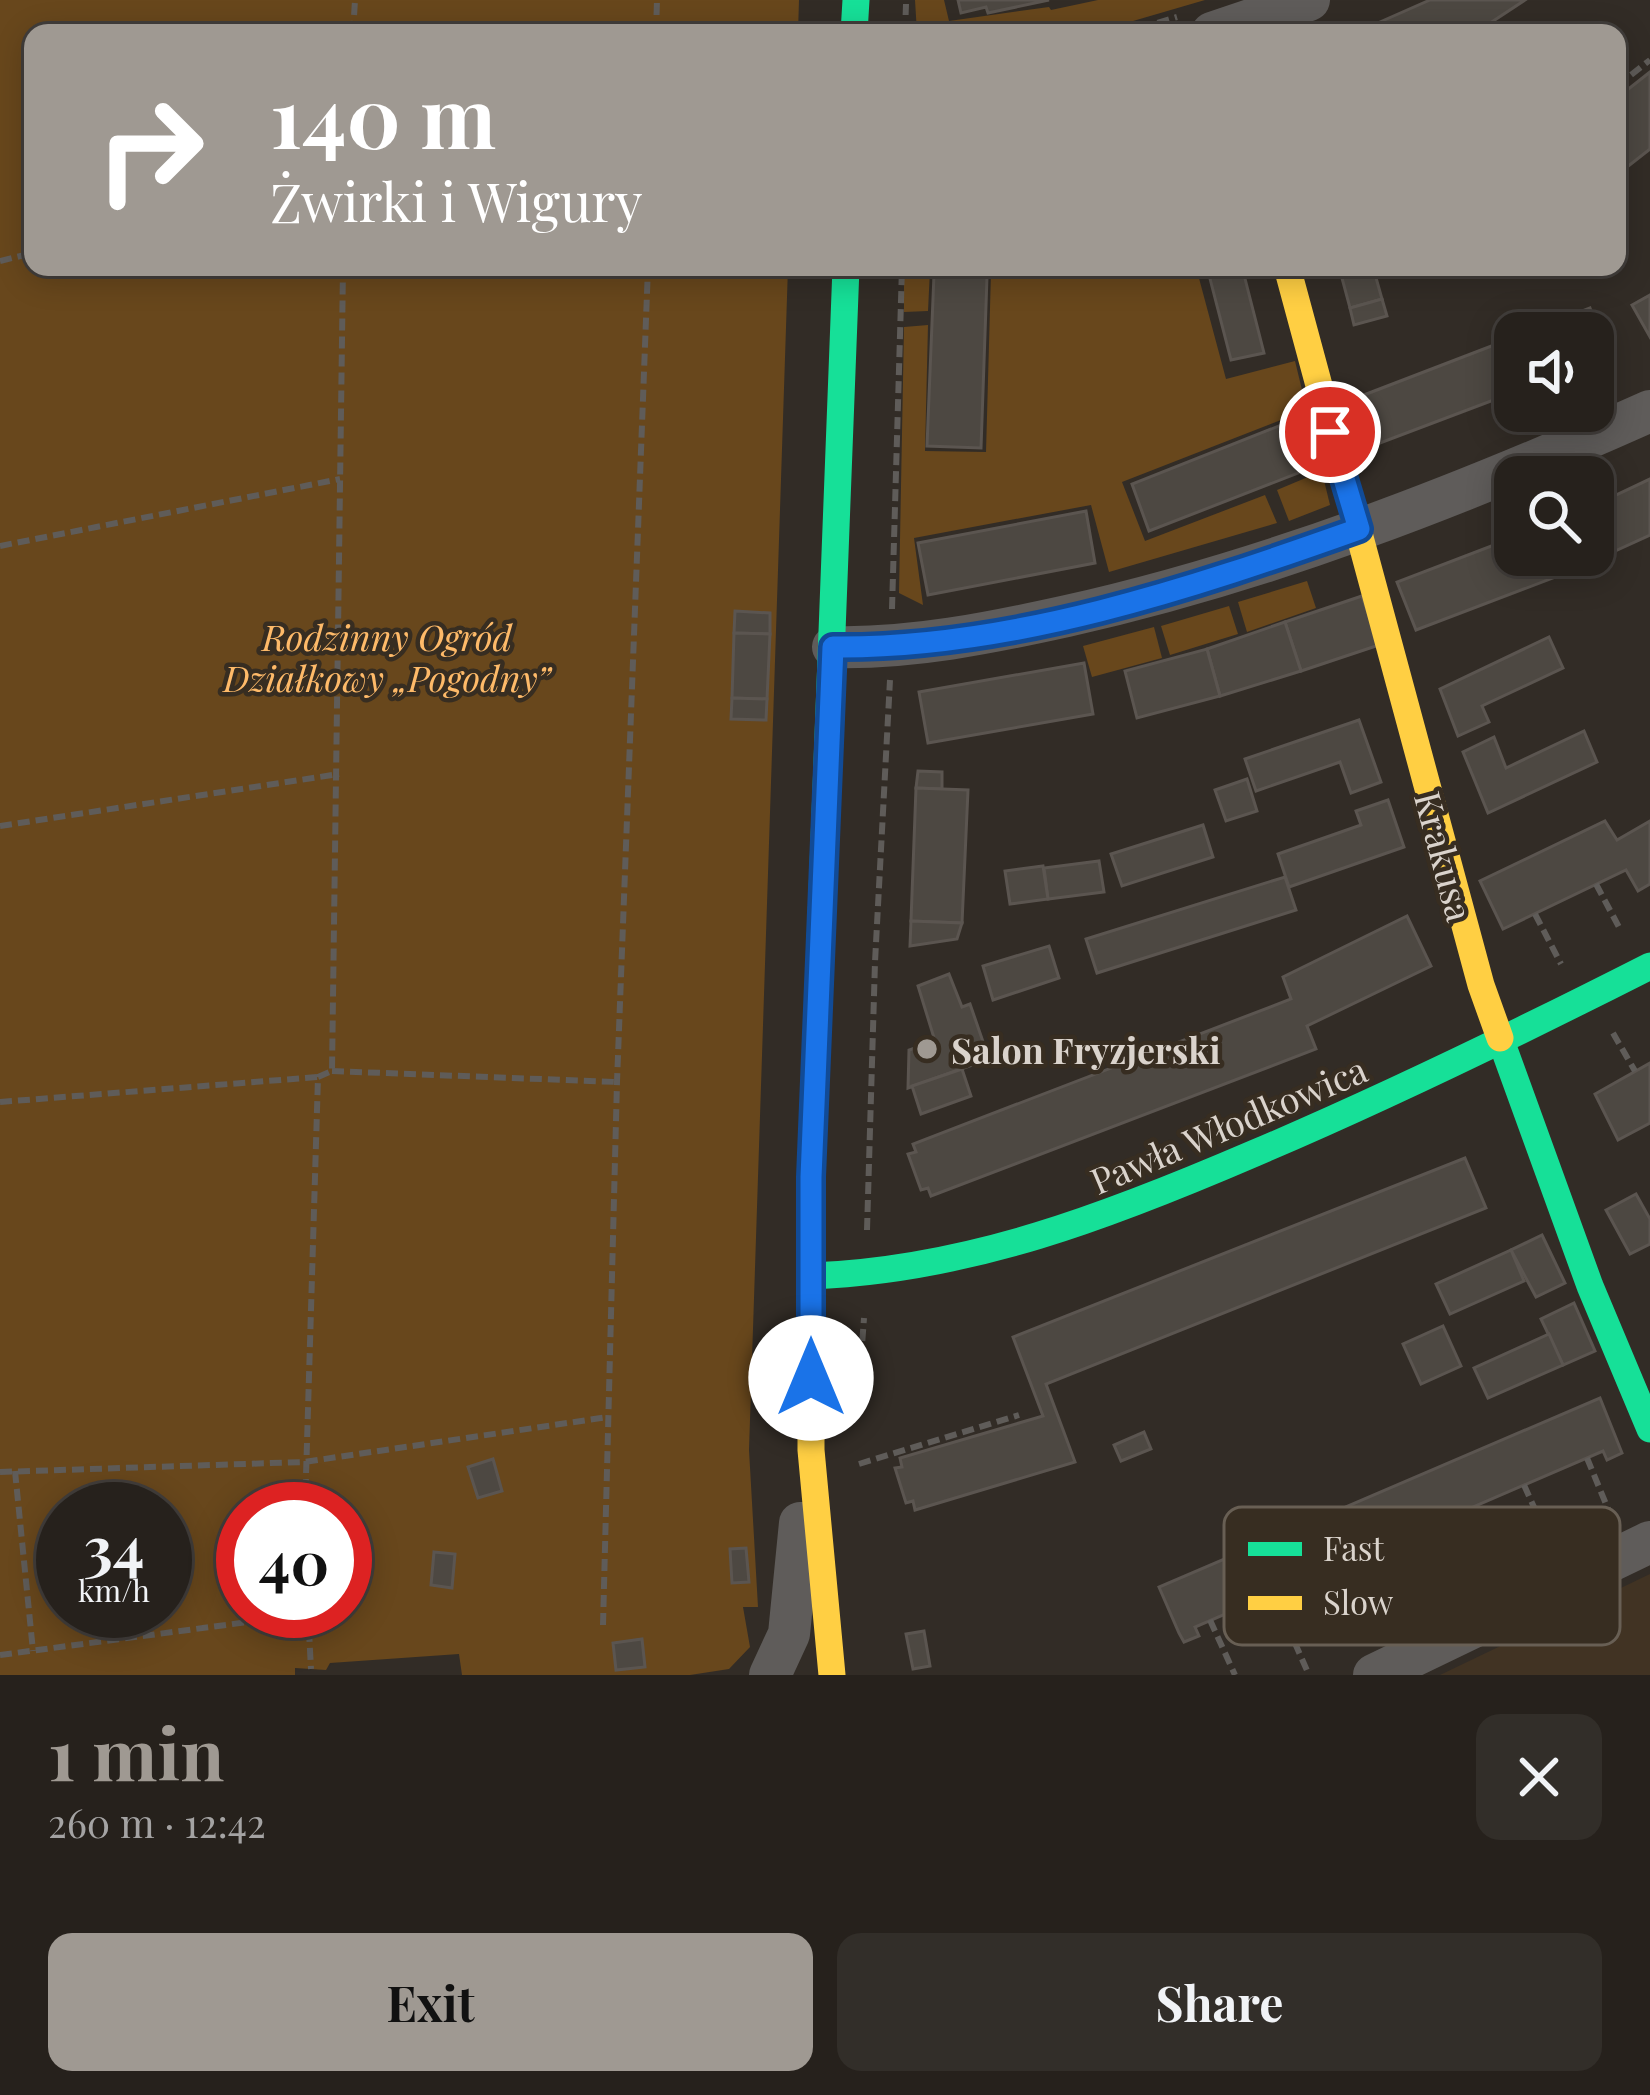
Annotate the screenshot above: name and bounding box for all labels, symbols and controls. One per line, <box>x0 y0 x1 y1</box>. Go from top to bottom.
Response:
text: 140 m <box>270 58 496 170</box>
icon: right <box>72 72 228 228</box>
text: Żwirki i Wigury <box>270 165 643 237</box>
map controls <box>1494 312 1614 576</box>
button: sound <box>1494 312 1614 432</box>
pin <box>1279 381 1381 483</box>
icon: arrive <box>1297 399 1363 465</box>
button: search <box>1494 456 1614 576</box>
park label: Rodzinny Ogród Działkowy „Pogodny” <box>221 612 552 701</box>
street label: Krakusa <box>1405 786 1485 926</box>
place label: Salon Fryzjerski <box>951 1025 1221 1073</box>
marker: Salon Fryzjerski <box>914 1036 940 1062</box>
street label: Pawła Włodkowica <box>1082 1044 1374 1204</box>
position arrow <box>748 1315 874 1441</box>
speed limit sign: 40 <box>216 1482 372 1638</box>
text: 34 <box>84 1505 144 1585</box>
legend <box>1224 1507 1620 1645</box>
text: Fast <box>1323 1525 1386 1569</box>
text: km/h <box>78 1570 150 1610</box>
text: Slow <box>1323 1579 1394 1623</box>
text: 1 min <box>48 1703 224 1799</box>
button: close <box>1476 1714 1602 1840</box>
text: 260 m · 12:42 <box>48 1796 266 1848</box>
button: Exit <box>48 1933 813 2071</box>
button: Share <box>837 1933 1602 2071</box>

